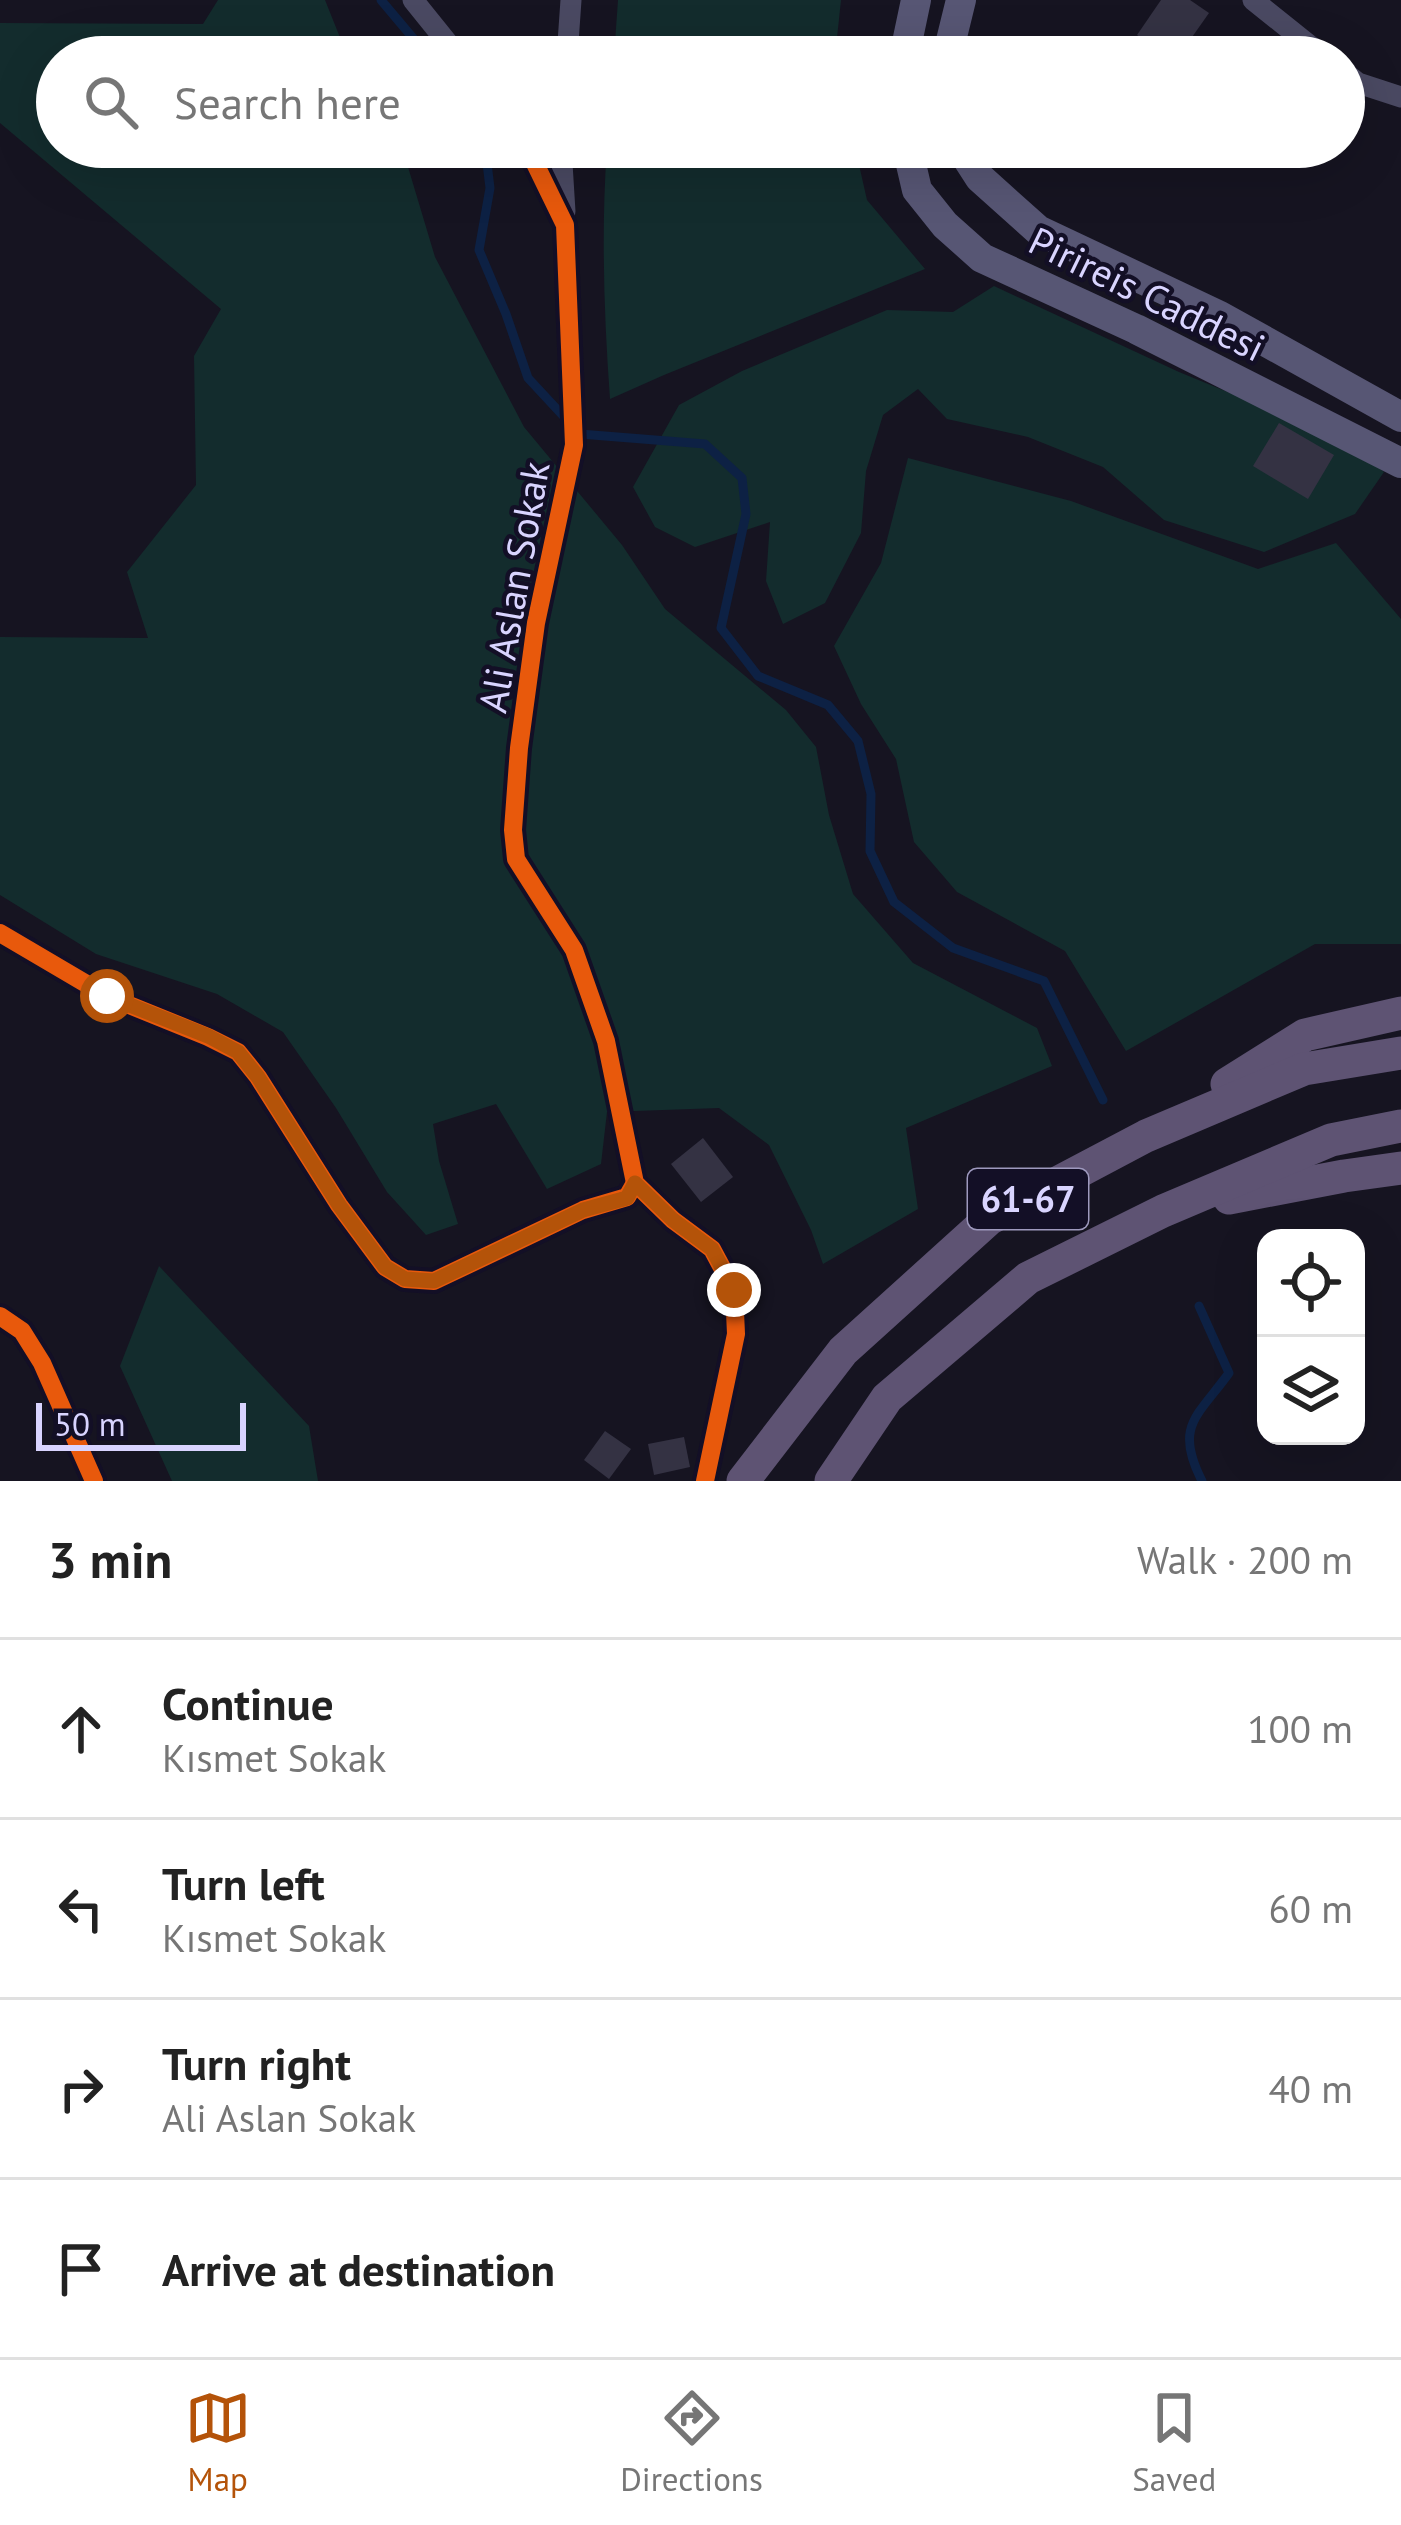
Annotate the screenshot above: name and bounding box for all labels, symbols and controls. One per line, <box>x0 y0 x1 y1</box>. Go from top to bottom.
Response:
search box <box>36 36 1365 168</box>
icon: search <box>78 69 144 135</box>
text: Search here <box>174 73 401 131</box>
street label: Pirireis Caddesi <box>1021 215 1273 373</box>
street label: Ali Aslan Sokak <box>466 457 561 716</box>
route start <box>80 969 134 1023</box>
road number: 61-67 <box>968 1169 1088 1229</box>
map controls <box>1257 1229 1365 1445</box>
button: locate <box>1257 1229 1365 1337</box>
route end <box>707 1263 761 1317</box>
button: layers <box>1257 1337 1365 1445</box>
scale bar <box>36 1397 246 1450</box>
text: 50 m <box>54 1402 126 1445</box>
text: 3 min <box>48 1526 172 1592</box>
text: Walk · 200 m <box>1137 1534 1353 1585</box>
text: Continue <box>162 1674 334 1732</box>
icon: ahead <box>48 1696 114 1762</box>
text: 100 m <box>1247 1703 1353 1754</box>
text: Kısmet Sokak <box>162 1732 386 1783</box>
text: Turn left <box>162 1854 325 1912</box>
icon: left <box>48 1876 114 1942</box>
text: 60 m <box>1268 1883 1353 1934</box>
text: Kısmet Sokak <box>162 1912 386 1963</box>
text: Turn right <box>162 2034 351 2092</box>
icon: right <box>48 2056 114 2122</box>
text: 40 m <box>1268 2063 1353 2114</box>
text: Ali Aslan Sokak <box>162 2092 416 2143</box>
icon: arrive <box>48 2236 114 2302</box>
text: Arrive at destination <box>162 2240 555 2298</box>
tab: Map <box>185 2385 251 2500</box>
tab: Directions <box>620 2385 763 2500</box>
tab: Saved <box>1132 2385 1216 2500</box>

